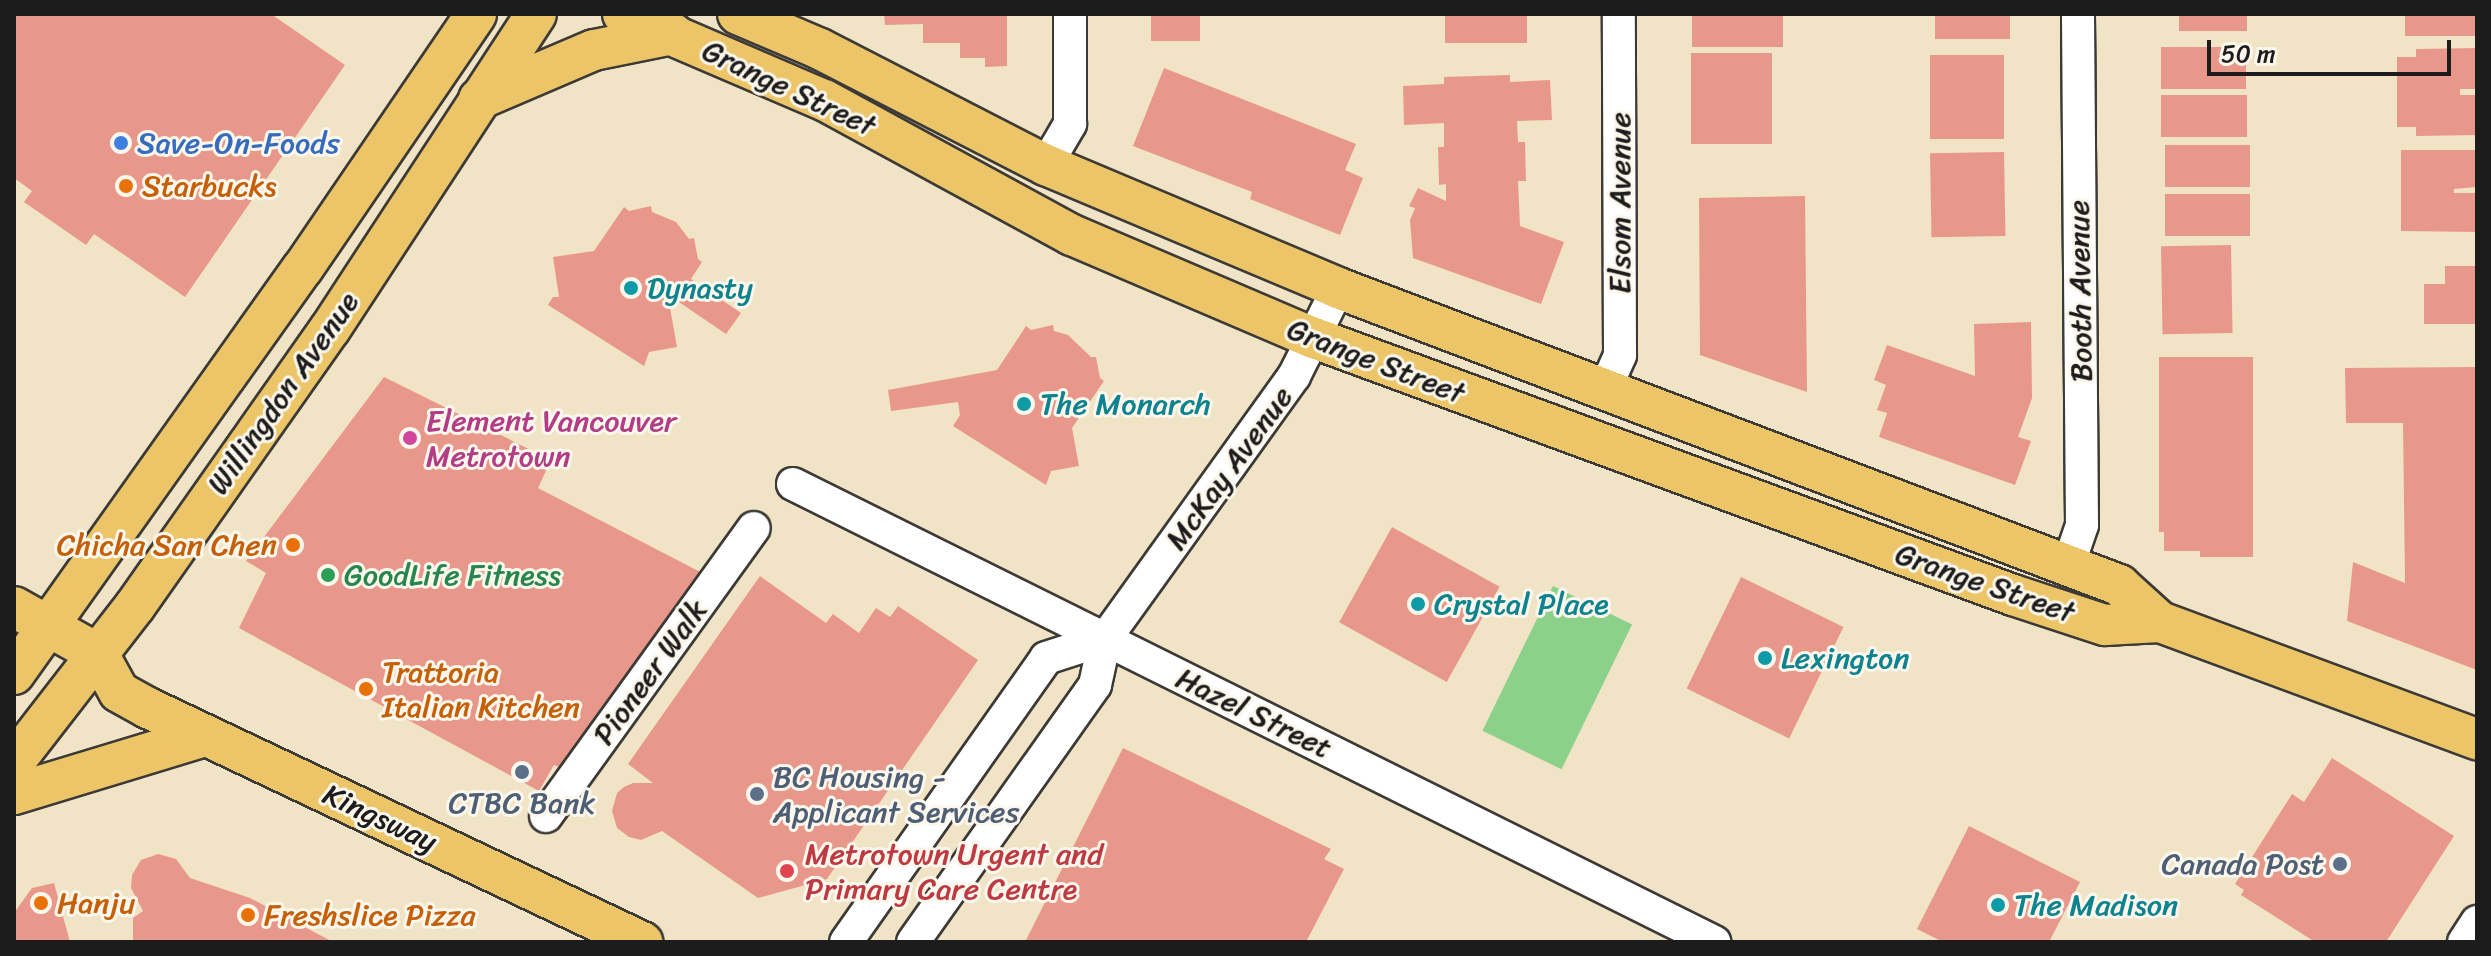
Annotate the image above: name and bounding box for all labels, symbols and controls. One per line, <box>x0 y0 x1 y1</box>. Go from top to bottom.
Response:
scale bar <box>2211 24 2455 74</box>
street label: Grange Street <box>696 32 882 144</box>
text: 50 m <box>2221 33 2276 75</box>
street label: Elsom Avenue <box>1602 113 1638 293</box>
place label: Save-On-Foods <box>137 125 340 161</box>
marker: Save-On-Foods <box>112 134 130 152</box>
place label: Starbucks <box>142 168 277 204</box>
marker: Starbucks <box>117 177 135 195</box>
street label: Booth Avenue <box>2060 200 2100 382</box>
place label: Dynasty <box>647 270 753 306</box>
marker: Dynasty <box>622 279 640 297</box>
street label: Willingdon Avenue <box>200 285 366 501</box>
street label: Grange Street <box>1282 311 1470 411</box>
street label: McKay Avenue <box>1158 380 1300 556</box>
place label: The Monarch <box>1040 386 1210 422</box>
marker: The Monarch <box>1015 395 1033 413</box>
place label: Element Vancouver Metrotown <box>426 403 677 474</box>
marker: Element Vancouver Metrotown <box>401 429 419 447</box>
place label: Chicha San Chen <box>57 527 277 563</box>
street label: Grange Street <box>1890 535 2080 631</box>
marker: Chicha San Chen <box>284 536 302 554</box>
place label: GoodLife Fitness <box>344 557 563 593</box>
marker: GoodLife Fitness <box>319 566 337 584</box>
place label: Crystal Place <box>1434 586 1610 622</box>
street label: Pioneer Walk <box>585 592 715 752</box>
marker: Crystal Place <box>1409 595 1427 613</box>
place label: Lexington <box>1781 640 1909 676</box>
marker: Lexington <box>1756 649 1774 667</box>
place label: Trattoria Italian Kitchen <box>382 654 580 724</box>
street label: Hazel Street <box>1170 660 1338 766</box>
marker: Trattoria Italian Kitchen <box>357 680 375 698</box>
place label: BC Housing - Applicant Services <box>773 759 1019 830</box>
marker: CTBC Bank <box>513 763 531 781</box>
street label: Kingsway <box>317 776 443 860</box>
place label: CTBC Bank <box>449 785 595 821</box>
marker: BC Housing - Applicant Services <box>748 785 766 803</box>
place label: Metrotown Urgent and Primary Care Centre <box>805 836 1104 906</box>
place label: Canada Post <box>2160 846 2324 882</box>
marker: Canada Post <box>2331 855 2349 873</box>
marker: Metrotown Urgent and Primary Care Centre <box>776 860 798 882</box>
place label: Hanju <box>57 885 135 921</box>
place label: The Madison <box>2014 887 2178 923</box>
marker: Hanju <box>32 894 50 912</box>
marker: The Madison <box>1989 896 2007 914</box>
place label: Freshslice Pizza <box>264 897 475 933</box>
marker: Freshslice Pizza <box>239 906 257 924</box>

